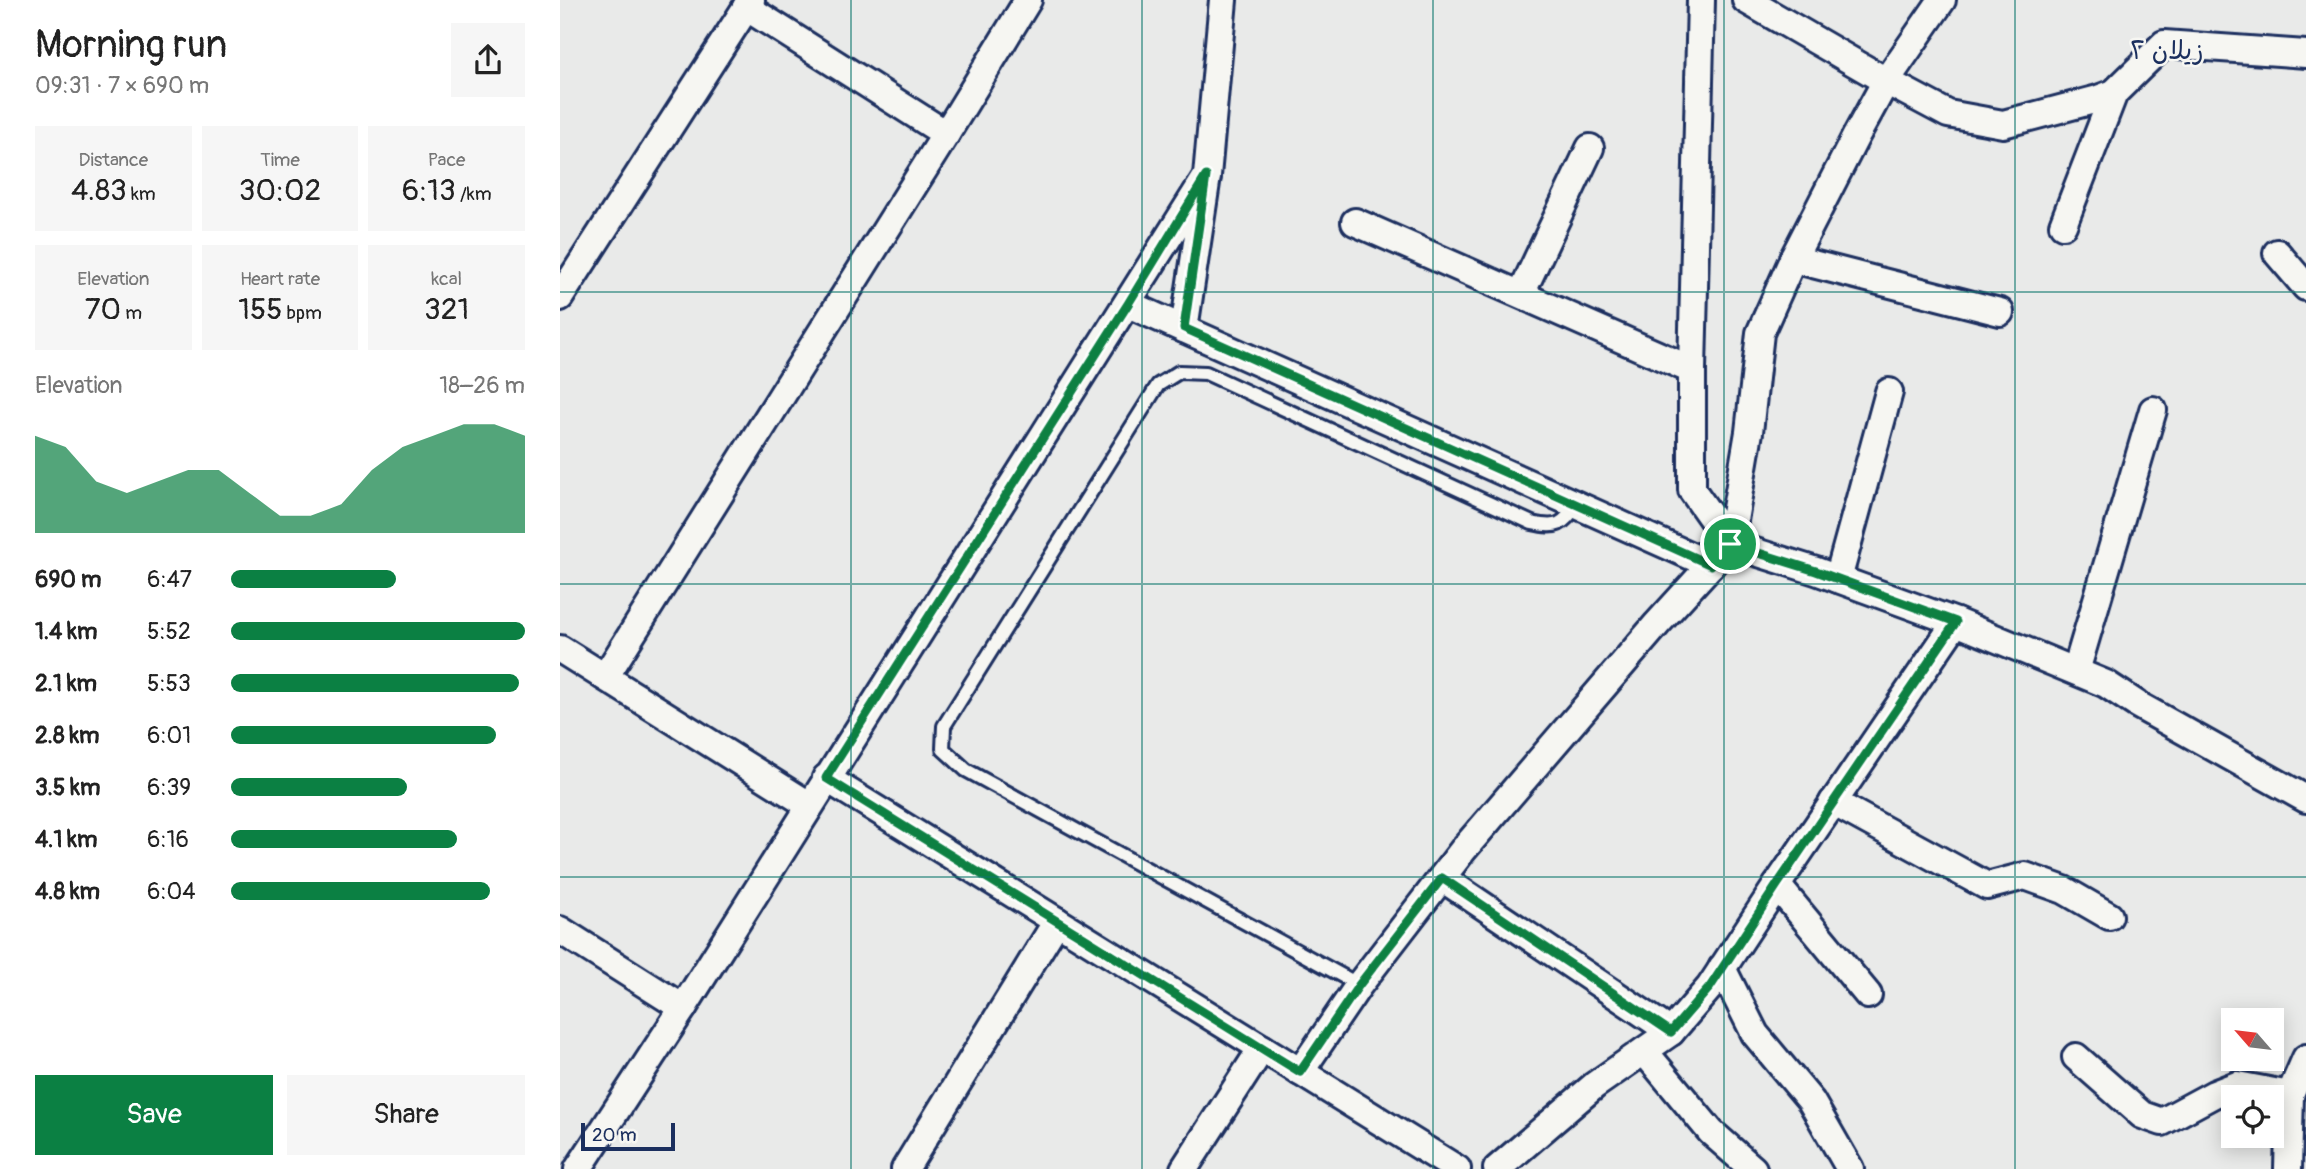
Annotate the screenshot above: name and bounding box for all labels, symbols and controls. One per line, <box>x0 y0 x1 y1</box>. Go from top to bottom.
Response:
text: Morning run <box>35 21 227 69</box>
button: share <box>451 23 525 97</box>
district label: زیلان ٢ <box>2130 35 2204 67</box>
text: 09:31 · 7 × 690 m <box>35 71 209 100</box>
text: Distance <box>79 148 148 172</box>
text: Time <box>260 148 300 172</box>
text: Pace <box>428 148 465 172</box>
text: 4.83 <box>71 172 127 209</box>
text: 30:02 <box>239 172 321 209</box>
text: 6:13 <box>402 172 456 209</box>
text: km <box>127 182 156 206</box>
text: /km <box>456 182 492 206</box>
text: Elevation <box>77 267 150 291</box>
text: Heart rate <box>240 267 320 291</box>
text: kcal <box>431 267 462 291</box>
text: 70 <box>85 291 121 328</box>
text: 155 <box>238 291 282 328</box>
text: 321 <box>424 291 469 328</box>
text: m <box>121 301 142 325</box>
text: bpm <box>282 301 322 325</box>
text: Elevation <box>35 371 123 400</box>
text: 18–26 m <box>439 371 525 400</box>
pin <box>1700 514 1760 574</box>
icon: arrive <box>1711 525 1749 563</box>
text: 690 m <box>35 565 101 594</box>
text: 6:47 <box>147 565 192 594</box>
text: 1.4 km <box>35 617 97 646</box>
text: 5:52 <box>147 617 191 646</box>
text: 2.1 km <box>35 669 97 698</box>
text: 5:53 <box>147 669 191 698</box>
text: 2.8 km <box>35 721 100 750</box>
text: 6:01 <box>147 721 191 750</box>
text: 3.5 km <box>35 773 100 802</box>
text: 6:39 <box>147 773 191 802</box>
text: 4.1 km <box>35 825 97 854</box>
text: 6:16 <box>147 825 189 854</box>
text: 4.8 km <box>35 877 100 906</box>
text: 6:04 <box>147 877 196 906</box>
north arrow <box>2221 1008 2284 1071</box>
map controls <box>2221 1008 2284 1148</box>
button: Save <box>35 1075 273 1155</box>
button: Share <box>287 1075 525 1155</box>
button: locate <box>2221 1085 2284 1148</box>
scale bar <box>581 1120 676 1152</box>
text: 20 m <box>592 1123 637 1147</box>

